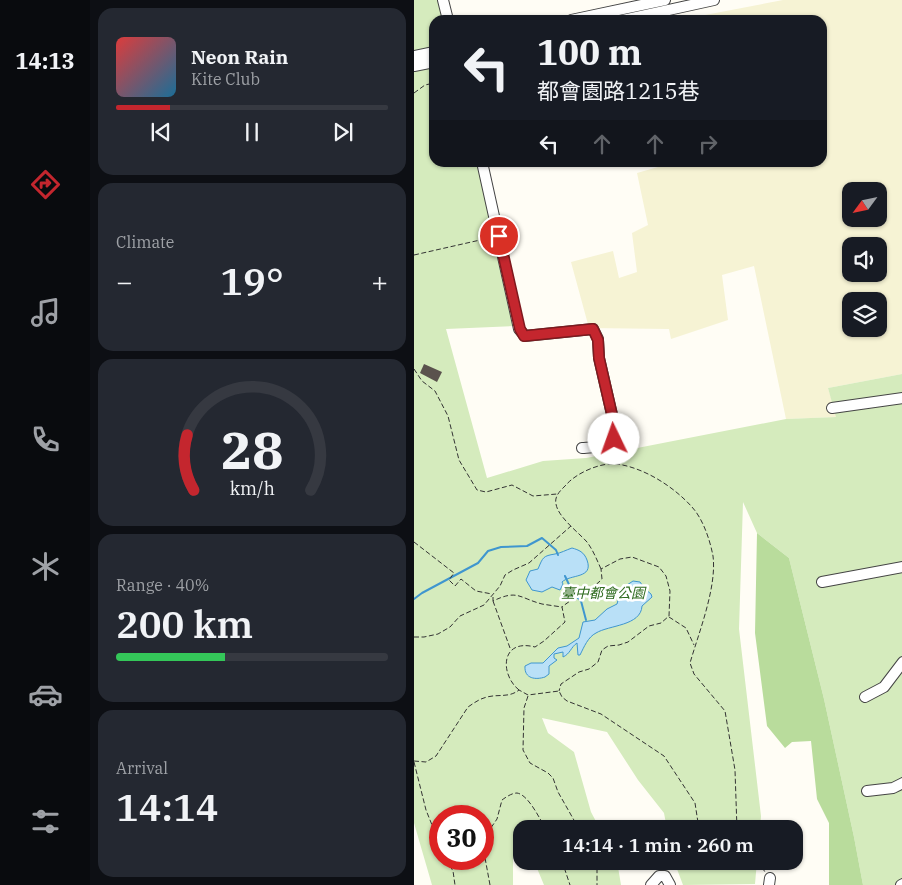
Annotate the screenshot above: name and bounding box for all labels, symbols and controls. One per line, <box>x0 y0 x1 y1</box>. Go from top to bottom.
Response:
text: 100 m <box>537 29 642 75</box>
icon: left <box>454 35 519 100</box>
text: Neon Rain <box>191 45 288 69</box>
text: 14:13 <box>15 46 75 75</box>
text: Kite Club <box>191 69 260 89</box>
text: 都會園路1215巷 <box>537 76 700 105</box>
icon: previous <box>147 118 175 146</box>
icon: pause <box>238 118 266 146</box>
icon: next <box>329 118 357 146</box>
icon: left <box>535 130 563 158</box>
icon: ahead <box>588 130 616 158</box>
icon: ahead <box>641 130 669 158</box>
icon: right <box>694 130 722 158</box>
icon: directions <box>28 167 63 202</box>
north arrow <box>842 182 886 228</box>
map controls <box>842 182 887 337</box>
pin <box>478 215 520 257</box>
icon: arrive <box>485 222 513 250</box>
text: Climate <box>116 232 174 252</box>
button: sound <box>842 237 887 282</box>
text: 19° <box>220 256 284 305</box>
text: − <box>116 263 133 300</box>
text: + <box>371 263 388 300</box>
button: layers <box>842 292 887 337</box>
icon: music <box>28 295 63 330</box>
position arrow <box>587 412 639 464</box>
text: 28 <box>221 416 283 483</box>
icon: phone <box>28 422 63 457</box>
text: km/h <box>229 477 275 500</box>
icon: climate <box>28 549 63 584</box>
text: Range · 40% <box>116 575 209 595</box>
park label: 臺中都會公園 <box>561 584 647 602</box>
text: 200 km <box>116 599 253 648</box>
icon: car <box>28 677 63 712</box>
text: Arrival <box>116 758 168 778</box>
text: 14:14 <box>116 782 219 831</box>
icon: filters <box>28 804 63 839</box>
speed limit sign: 30 <box>429 805 494 870</box>
text: 14:14 · 1 min · 260 m <box>562 833 754 857</box>

